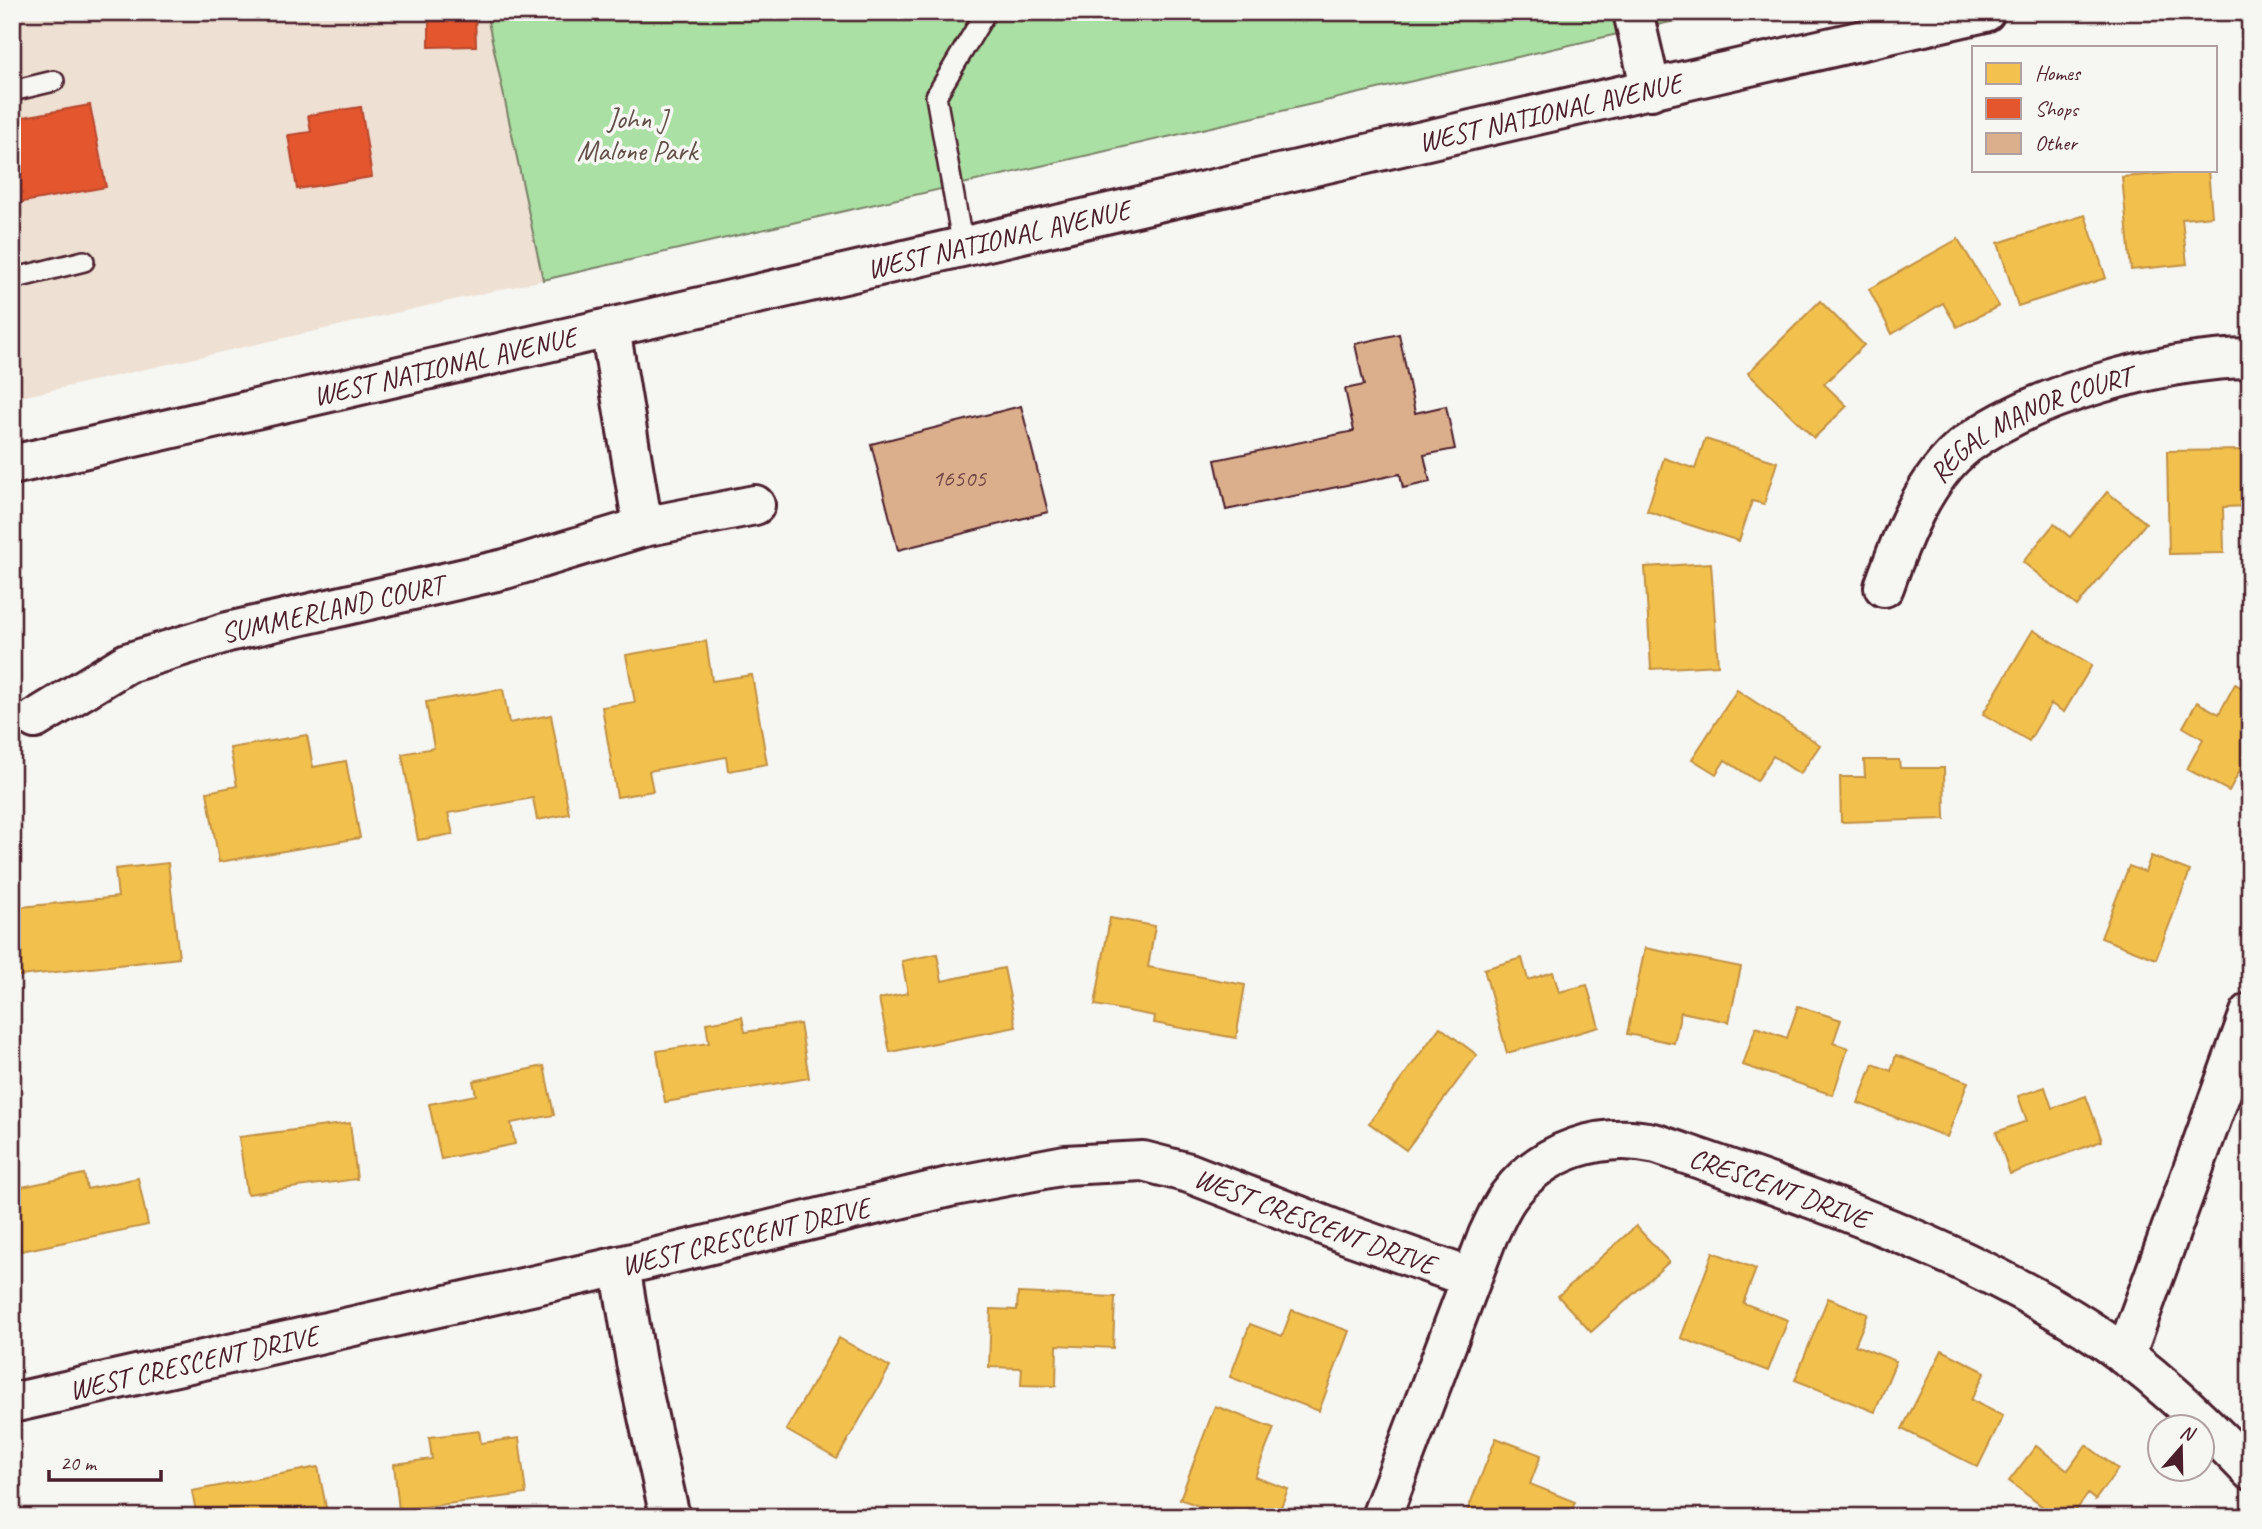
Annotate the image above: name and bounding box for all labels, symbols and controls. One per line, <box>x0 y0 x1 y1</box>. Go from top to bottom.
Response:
legend <box>1972 46 2216 172</box>
text: Homes <box>2035 60 2082 86</box>
street label: WEST NATIONAL AVENUE <box>1415 64 1689 159</box>
text: Shops <box>2035 96 2080 122</box>
park label: John J Malone Park <box>577 101 700 168</box>
text: Other <box>2035 130 2078 156</box>
street label: WEST NATIONAL AVENUE <box>863 191 1137 286</box>
street label: WEST NATIONAL AVENUE <box>310 318 583 413</box>
street label: REGAL MANOR COURT <box>1921 356 2142 489</box>
house number: 16505 <box>932 463 987 493</box>
street label: SUMMERLAND COURT <box>216 565 453 651</box>
street label: CRESCENT DRIVE <box>1685 1139 1877 1237</box>
street label: WEST CRESCENT DRIVE <box>1190 1159 1443 1283</box>
street label: WEST CRESCENT DRIVE <box>617 1188 876 1283</box>
street label: WEST CRESCENT DRIVE <box>66 1316 325 1407</box>
north arrow <box>2146 1414 2216 1484</box>
text: N <box>2177 1420 2199 1447</box>
scale bar <box>49 1438 161 1482</box>
text: 20 m <box>60 1450 98 1476</box>

